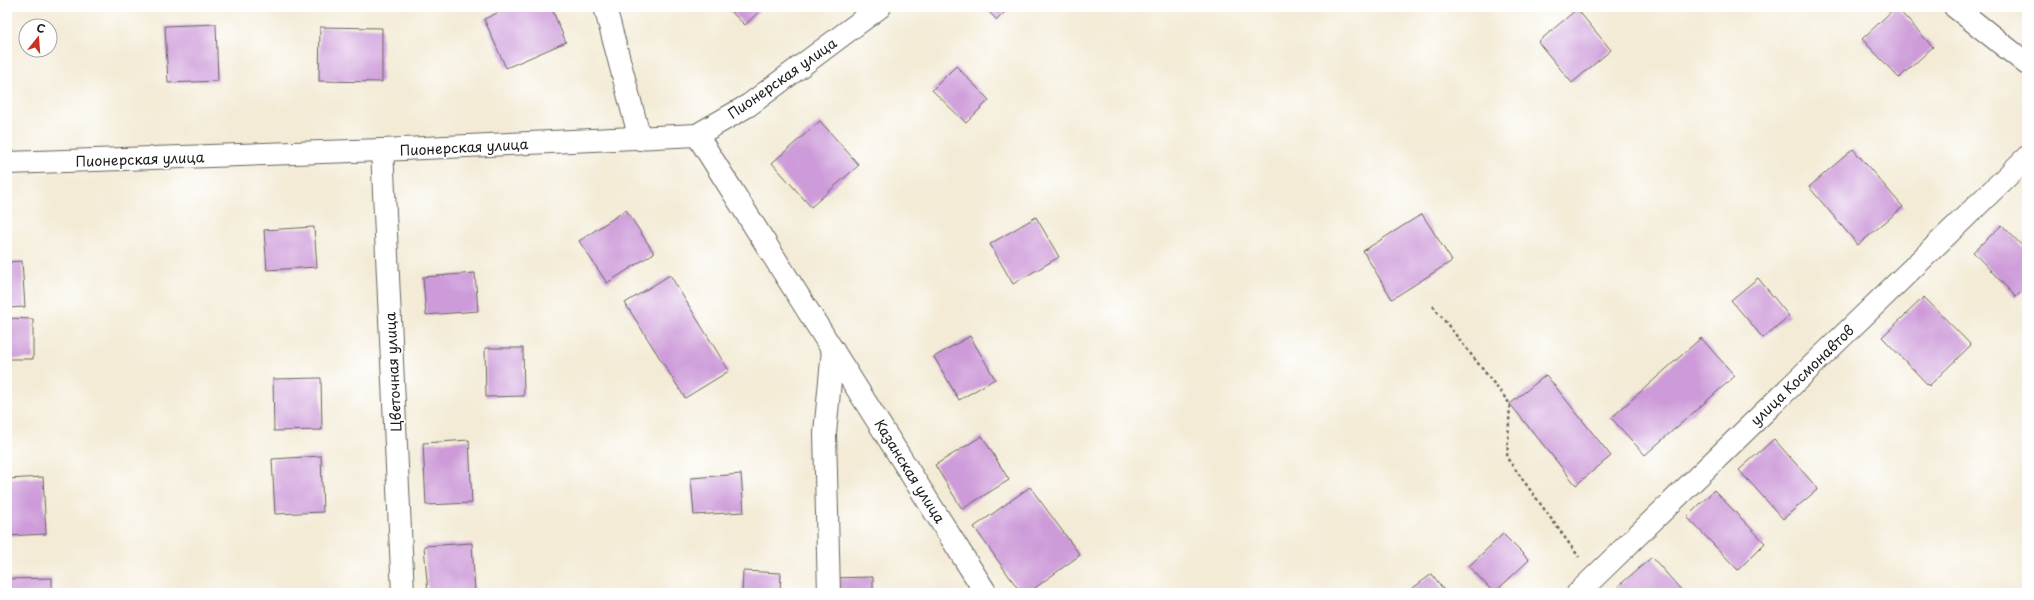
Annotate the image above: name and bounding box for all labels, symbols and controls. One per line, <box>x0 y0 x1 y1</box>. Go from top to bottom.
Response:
north arrow <box>18 18 58 58</box>
text: С <box>35 19 48 37</box>
street label: Пионерская улица <box>723 32 841 124</box>
street label: Пионерская улица <box>399 133 529 161</box>
street label: Пионерская улица <box>75 146 205 172</box>
street label: Цветочная улица <box>379 312 407 432</box>
street label: улица Космонавтов <box>1745 320 1859 430</box>
street label: Казанская улица <box>869 415 951 527</box>

